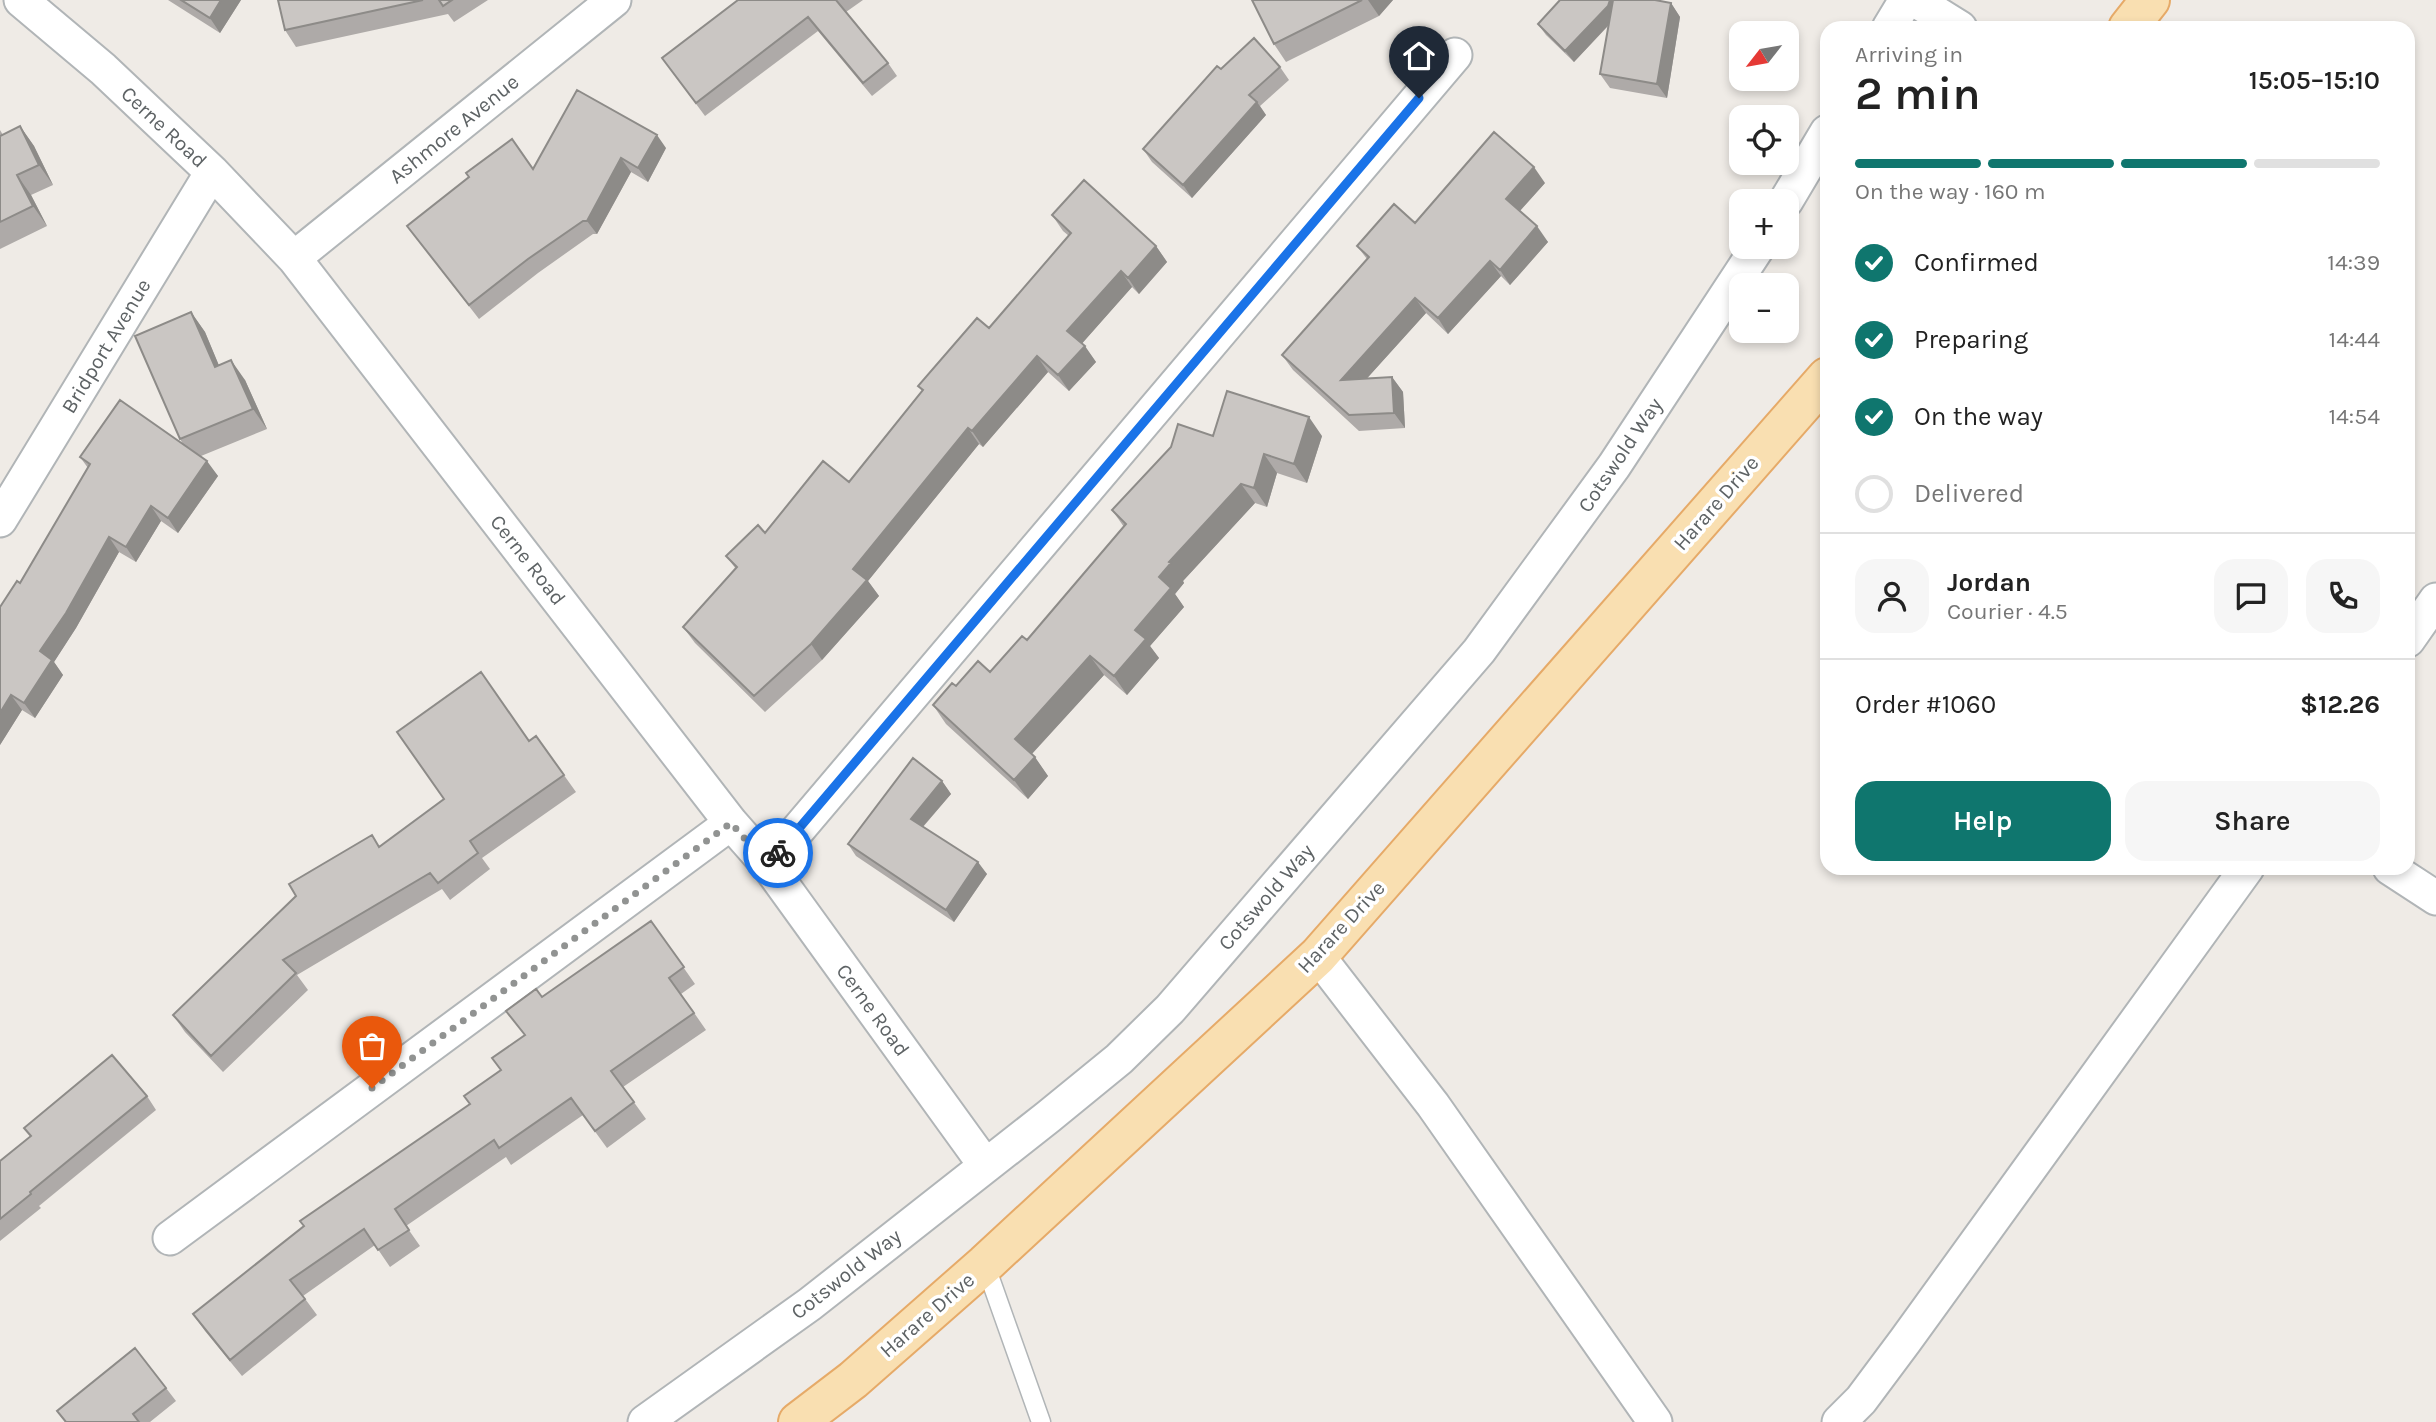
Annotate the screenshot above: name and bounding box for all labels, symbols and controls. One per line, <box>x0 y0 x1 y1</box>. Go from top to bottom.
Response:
north arrow <box>1729 21 1799 91</box>
map controls <box>1729 21 1799 343</box>
pin <box>1389 26 1449 98</box>
icon: home <box>1400 37 1438 75</box>
text: Arriving in <box>1855 41 1963 68</box>
text: 15:05–15:10 <box>2249 65 2380 96</box>
text: 2 min <box>1855 67 1981 121</box>
street label: Ashmore Avenue <box>385 70 523 188</box>
street label: Cerne Road <box>116 81 212 173</box>
button: locate <box>1729 105 1799 175</box>
text: On the way · 160 m <box>1855 178 2045 205</box>
button: + <box>1729 189 1799 259</box>
icon: check <box>1855 244 1893 282</box>
text: Confirmed <box>1914 247 2039 278</box>
text: 14:39 <box>2327 249 2380 276</box>
button: − <box>1729 273 1799 343</box>
street label: Bridport Avenue <box>56 274 156 418</box>
icon: check <box>1855 321 1893 359</box>
text: Preparing <box>1914 324 2028 355</box>
text: 14:44 <box>2329 326 2380 353</box>
street label: Cotswold Way <box>1573 393 1667 517</box>
icon: check <box>1855 398 1893 436</box>
text: On the way <box>1914 401 2043 432</box>
text: 14:54 <box>2328 403 2380 430</box>
street label: Harare Drive <box>1669 451 1763 555</box>
text: Delivered <box>1914 478 2024 509</box>
street label: Cerne Road <box>485 510 571 610</box>
button: person <box>1855 559 1929 633</box>
button: chat <box>2214 559 2288 633</box>
button: phone <box>2306 559 2380 633</box>
text: Jordan <box>1947 567 2031 598</box>
text: Courier · 4.5 <box>1947 598 2068 625</box>
text: Order #1060 <box>1855 689 1996 720</box>
text: $12.26 <box>2300 689 2380 720</box>
button: Help <box>1855 781 2111 861</box>
button: Share <box>2125 781 2380 861</box>
courier <box>743 818 813 888</box>
icon: bike <box>759 834 797 872</box>
street label: Cotswold Way <box>1213 839 1319 955</box>
street label: Harare Drive <box>1292 876 1390 978</box>
street label: Cerne Road <box>832 959 914 1061</box>
pin <box>342 1016 402 1088</box>
icon: bag <box>353 1027 391 1065</box>
street label: Cotswold Way <box>786 1224 906 1324</box>
street label: Harare Drive <box>875 1268 979 1362</box>

